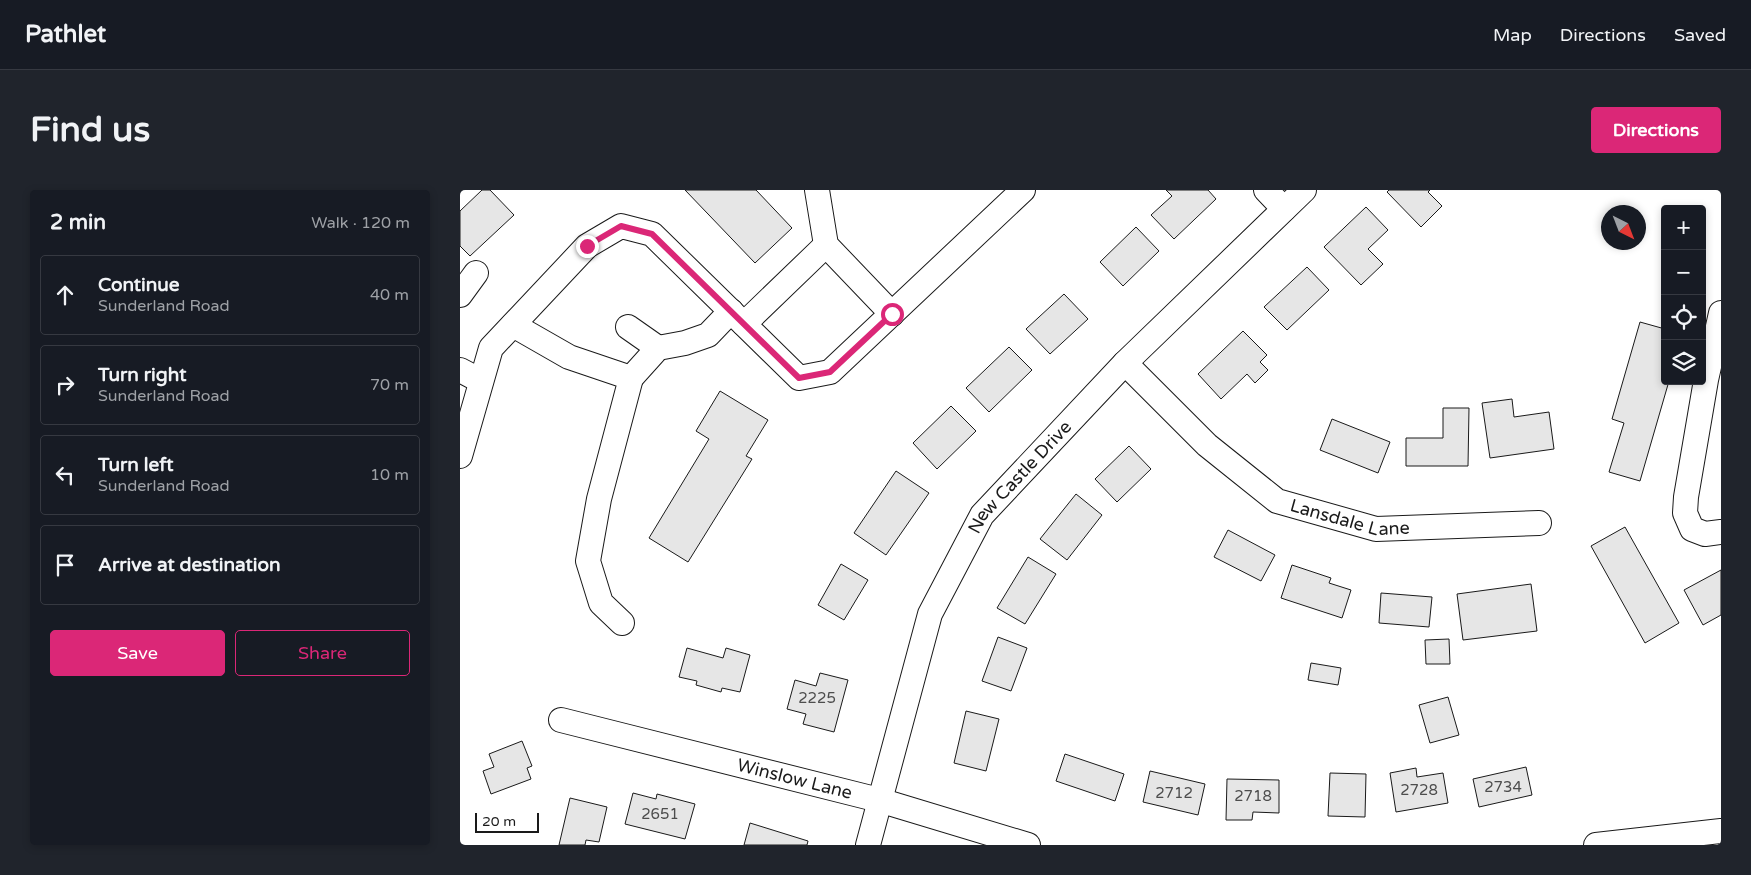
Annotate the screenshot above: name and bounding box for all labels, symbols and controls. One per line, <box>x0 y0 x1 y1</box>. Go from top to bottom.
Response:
text: Pathlet <box>25 20 106 49</box>
text: Map <box>1493 24 1532 46</box>
text: Directions <box>1560 24 1646 46</box>
text: Saved <box>1674 24 1726 46</box>
button: Directions <box>1591 107 1721 153</box>
text: Find us <box>30 109 150 151</box>
north arrow <box>1601 205 1646 250</box>
map controls <box>1661 205 1706 385</box>
button: + <box>1661 205 1706 250</box>
text: 2 min <box>50 210 106 235</box>
text: Walk · 120 m <box>311 213 410 233</box>
route end <box>576 235 599 258</box>
button: − <box>1661 250 1706 295</box>
text: Continue <box>98 274 180 296</box>
icon: ahead <box>51 281 79 309</box>
text: 40 m <box>370 285 409 305</box>
button: locate <box>1661 295 1706 340</box>
text: Sunderland Road <box>98 296 230 316</box>
route start <box>881 303 904 326</box>
button: layers <box>1661 340 1706 385</box>
text: Turn right <box>98 364 186 386</box>
icon: right <box>51 371 79 399</box>
text: 70 m <box>370 375 409 395</box>
text: Sunderland Road <box>98 386 230 406</box>
street label: New Castle Drive <box>963 416 1076 537</box>
text: Turn left <box>98 454 174 476</box>
icon: left <box>51 461 79 489</box>
text: 10 m <box>370 465 409 485</box>
text: Sunderland Road <box>98 476 230 496</box>
street label: Lansdale Lane <box>1288 494 1410 540</box>
icon: arrive <box>51 551 79 579</box>
text: Arrive at destination <box>98 554 281 576</box>
button: Save <box>50 630 225 676</box>
button: Share <box>235 630 410 676</box>
house number: 2225 <box>798 689 836 707</box>
street label: Winslow Lane <box>735 754 855 804</box>
house number: 2734 <box>1484 778 1522 796</box>
house number: 2728 <box>1400 781 1438 799</box>
house number: 2712 <box>1155 784 1193 802</box>
house number: 2718 <box>1234 787 1272 805</box>
house number: 2651 <box>641 805 679 823</box>
scale bar <box>475 810 539 833</box>
text: 20 m <box>482 813 516 830</box>

